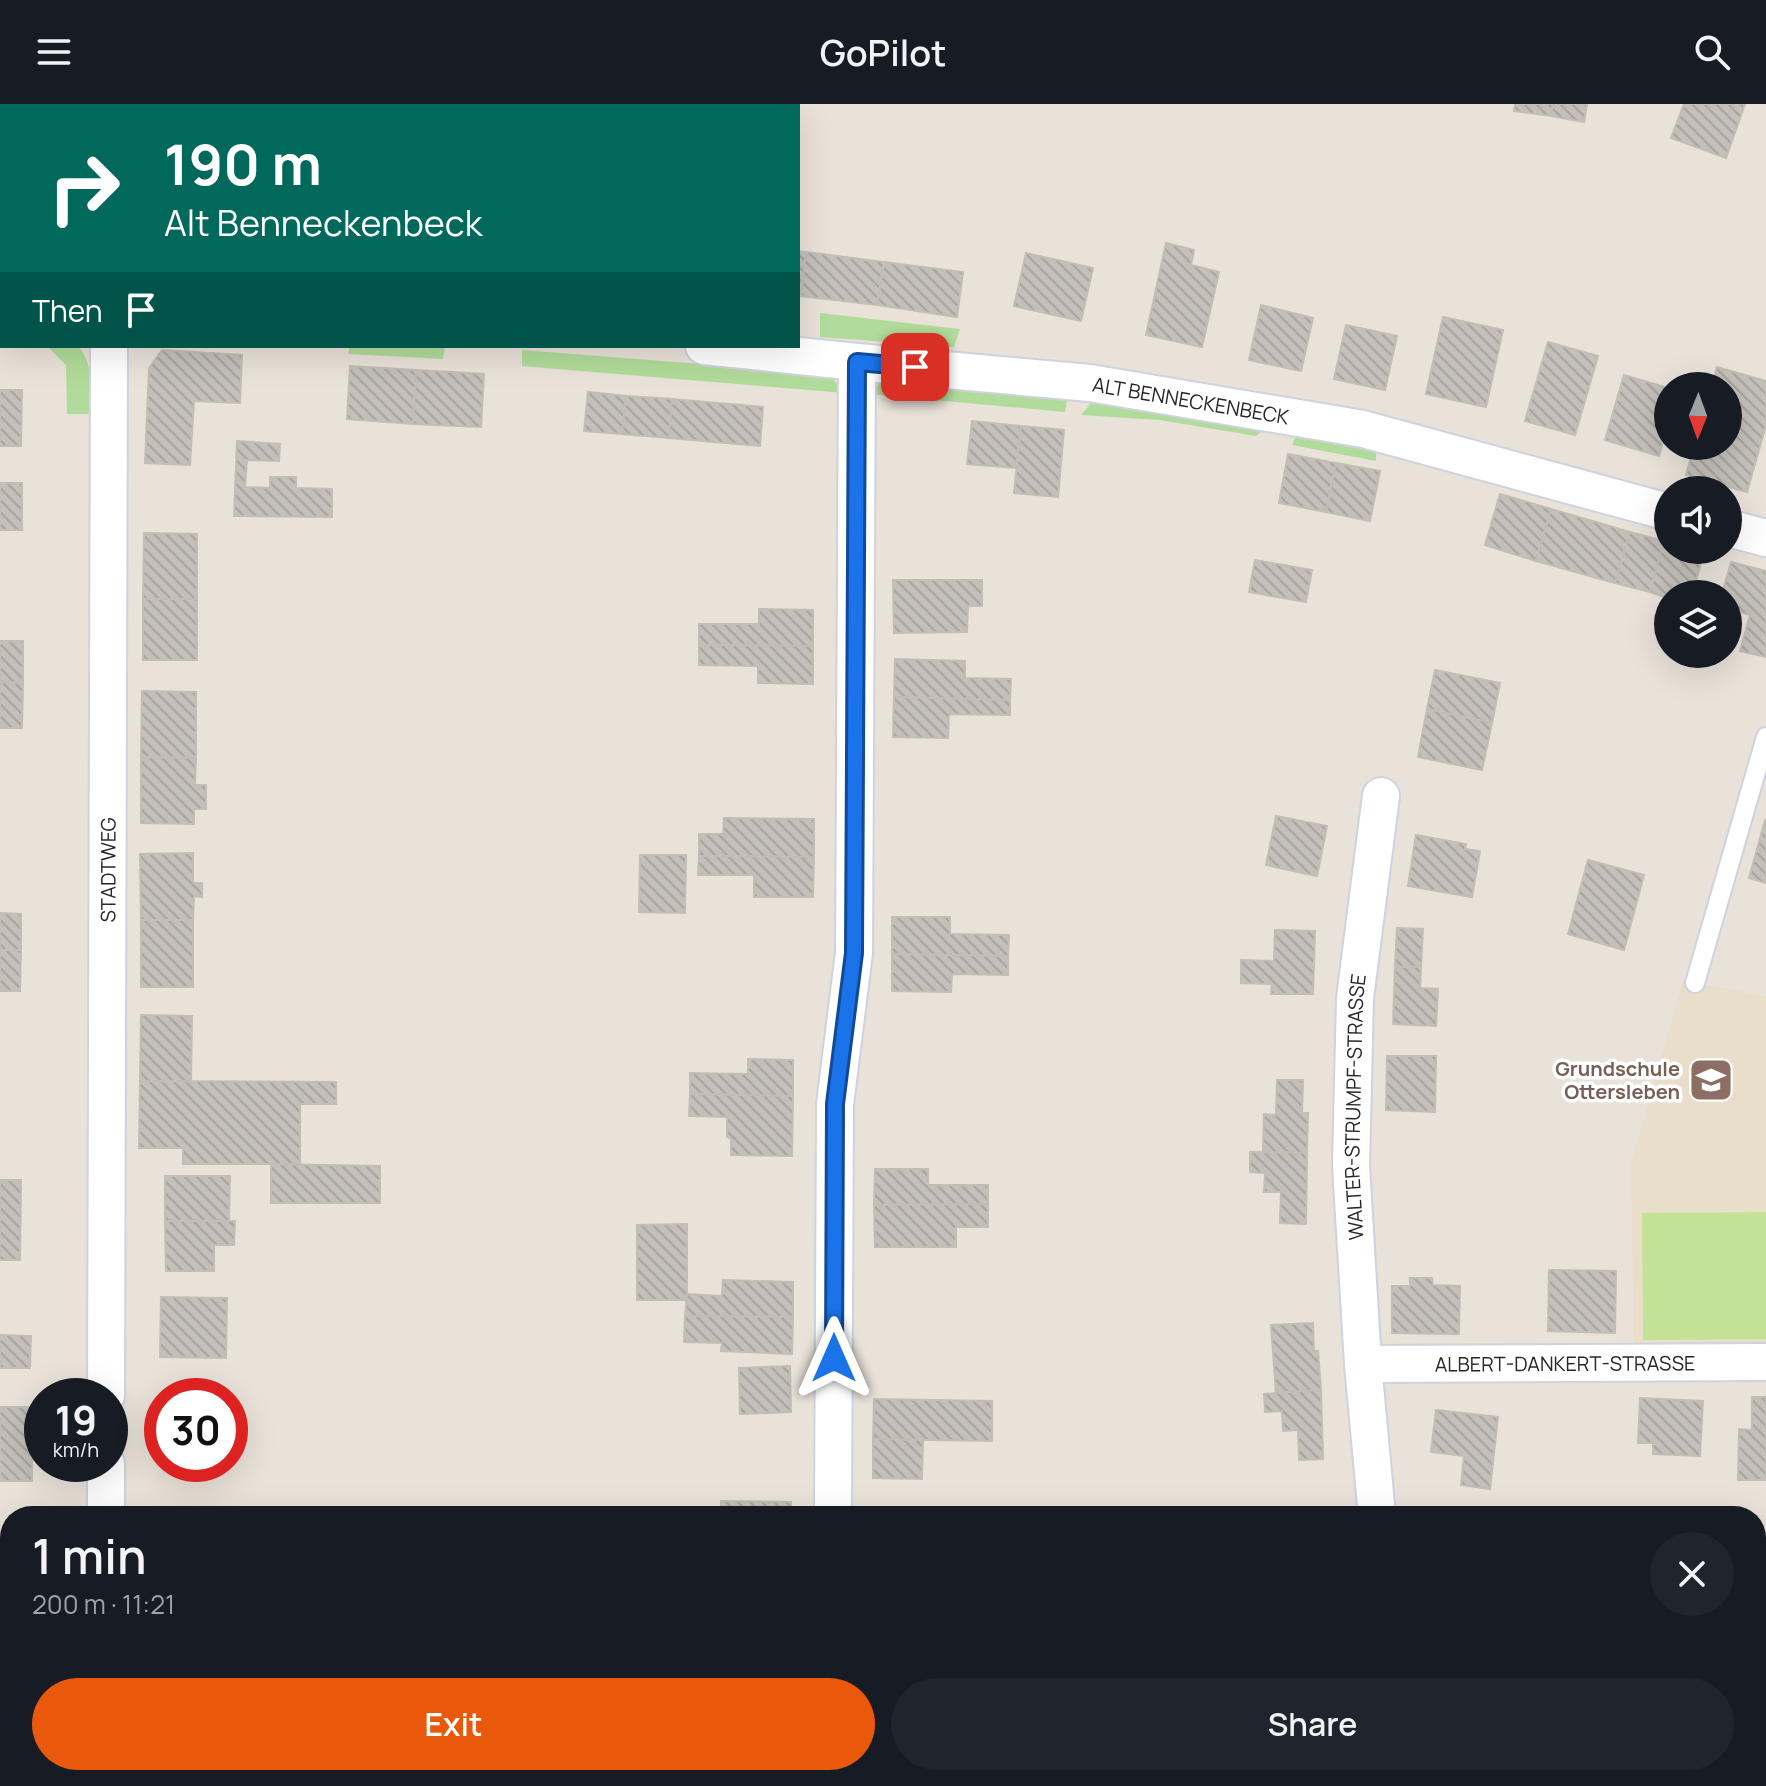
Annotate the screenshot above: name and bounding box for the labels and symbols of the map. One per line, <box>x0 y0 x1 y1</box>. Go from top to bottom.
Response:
pin <box>881 333 949 401</box>
street label: ALT BENNECKENBECK <box>1091 370 1291 430</box>
north arrow <box>1654 372 1742 460</box>
street label: STADTWEG <box>94 817 121 923</box>
street label: WALTER-STRUMPF-STRASSE <box>1338 972 1371 1241</box>
place label: Grundschule Ottersleben <box>1555 1055 1680 1105</box>
school or university icon: Grundschule Ottersleben <box>1687 1056 1735 1104</box>
position arrow <box>792 1316 876 1400</box>
street label: ALBERT-DANKERT-STRASSE <box>1435 1349 1695 1377</box>
speed limit sign: 30 <box>144 1378 248 1482</box>

